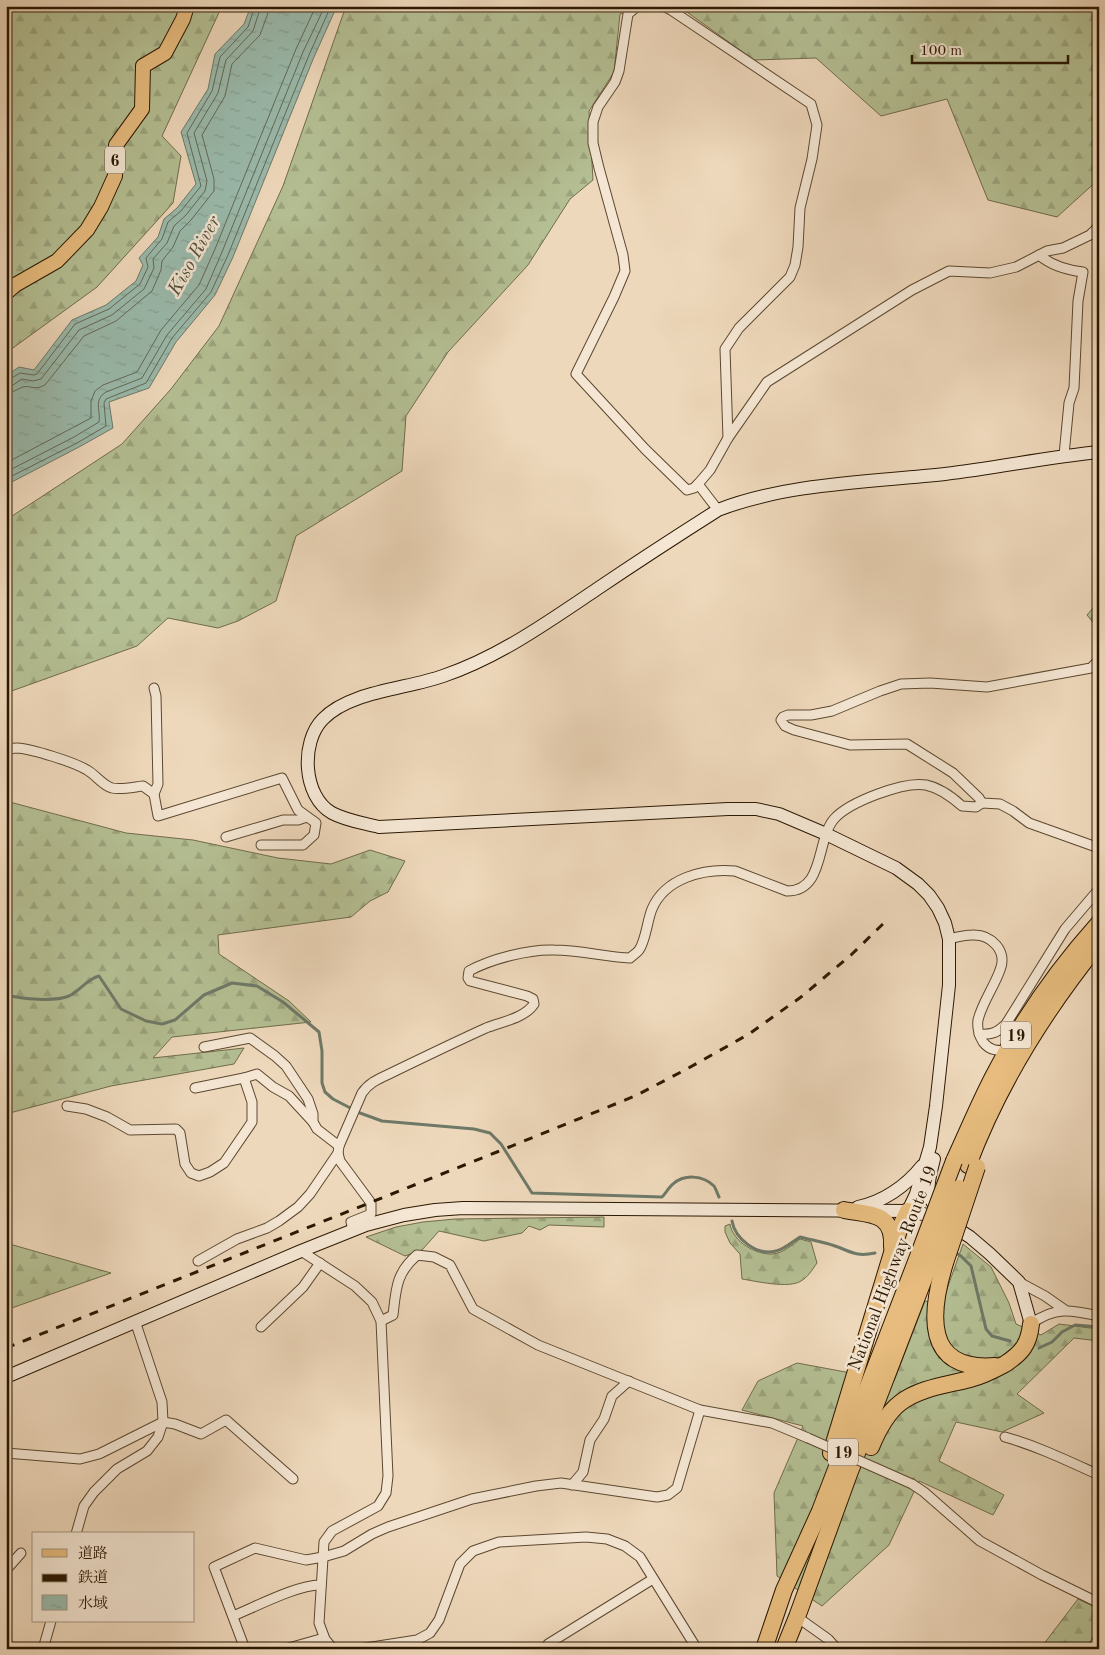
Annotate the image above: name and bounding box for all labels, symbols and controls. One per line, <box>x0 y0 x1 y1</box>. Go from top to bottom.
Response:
scale bar <box>912 32 1069 64</box>
text: 100 m <box>920 44 962 59</box>
road number: 6 <box>105 146 125 174</box>
water label: Kiso River <box>165 213 225 300</box>
road number: 19 <box>1001 1022 1031 1048</box>
street label: National Highway Route 19 <box>845 1163 940 1374</box>
road number: 19 <box>828 1438 858 1465</box>
legend <box>32 1532 195 1622</box>
text: 道路 <box>78 1545 108 1562</box>
text: 鉄道 <box>78 1569 108 1586</box>
text: 水域 <box>78 1595 108 1612</box>

